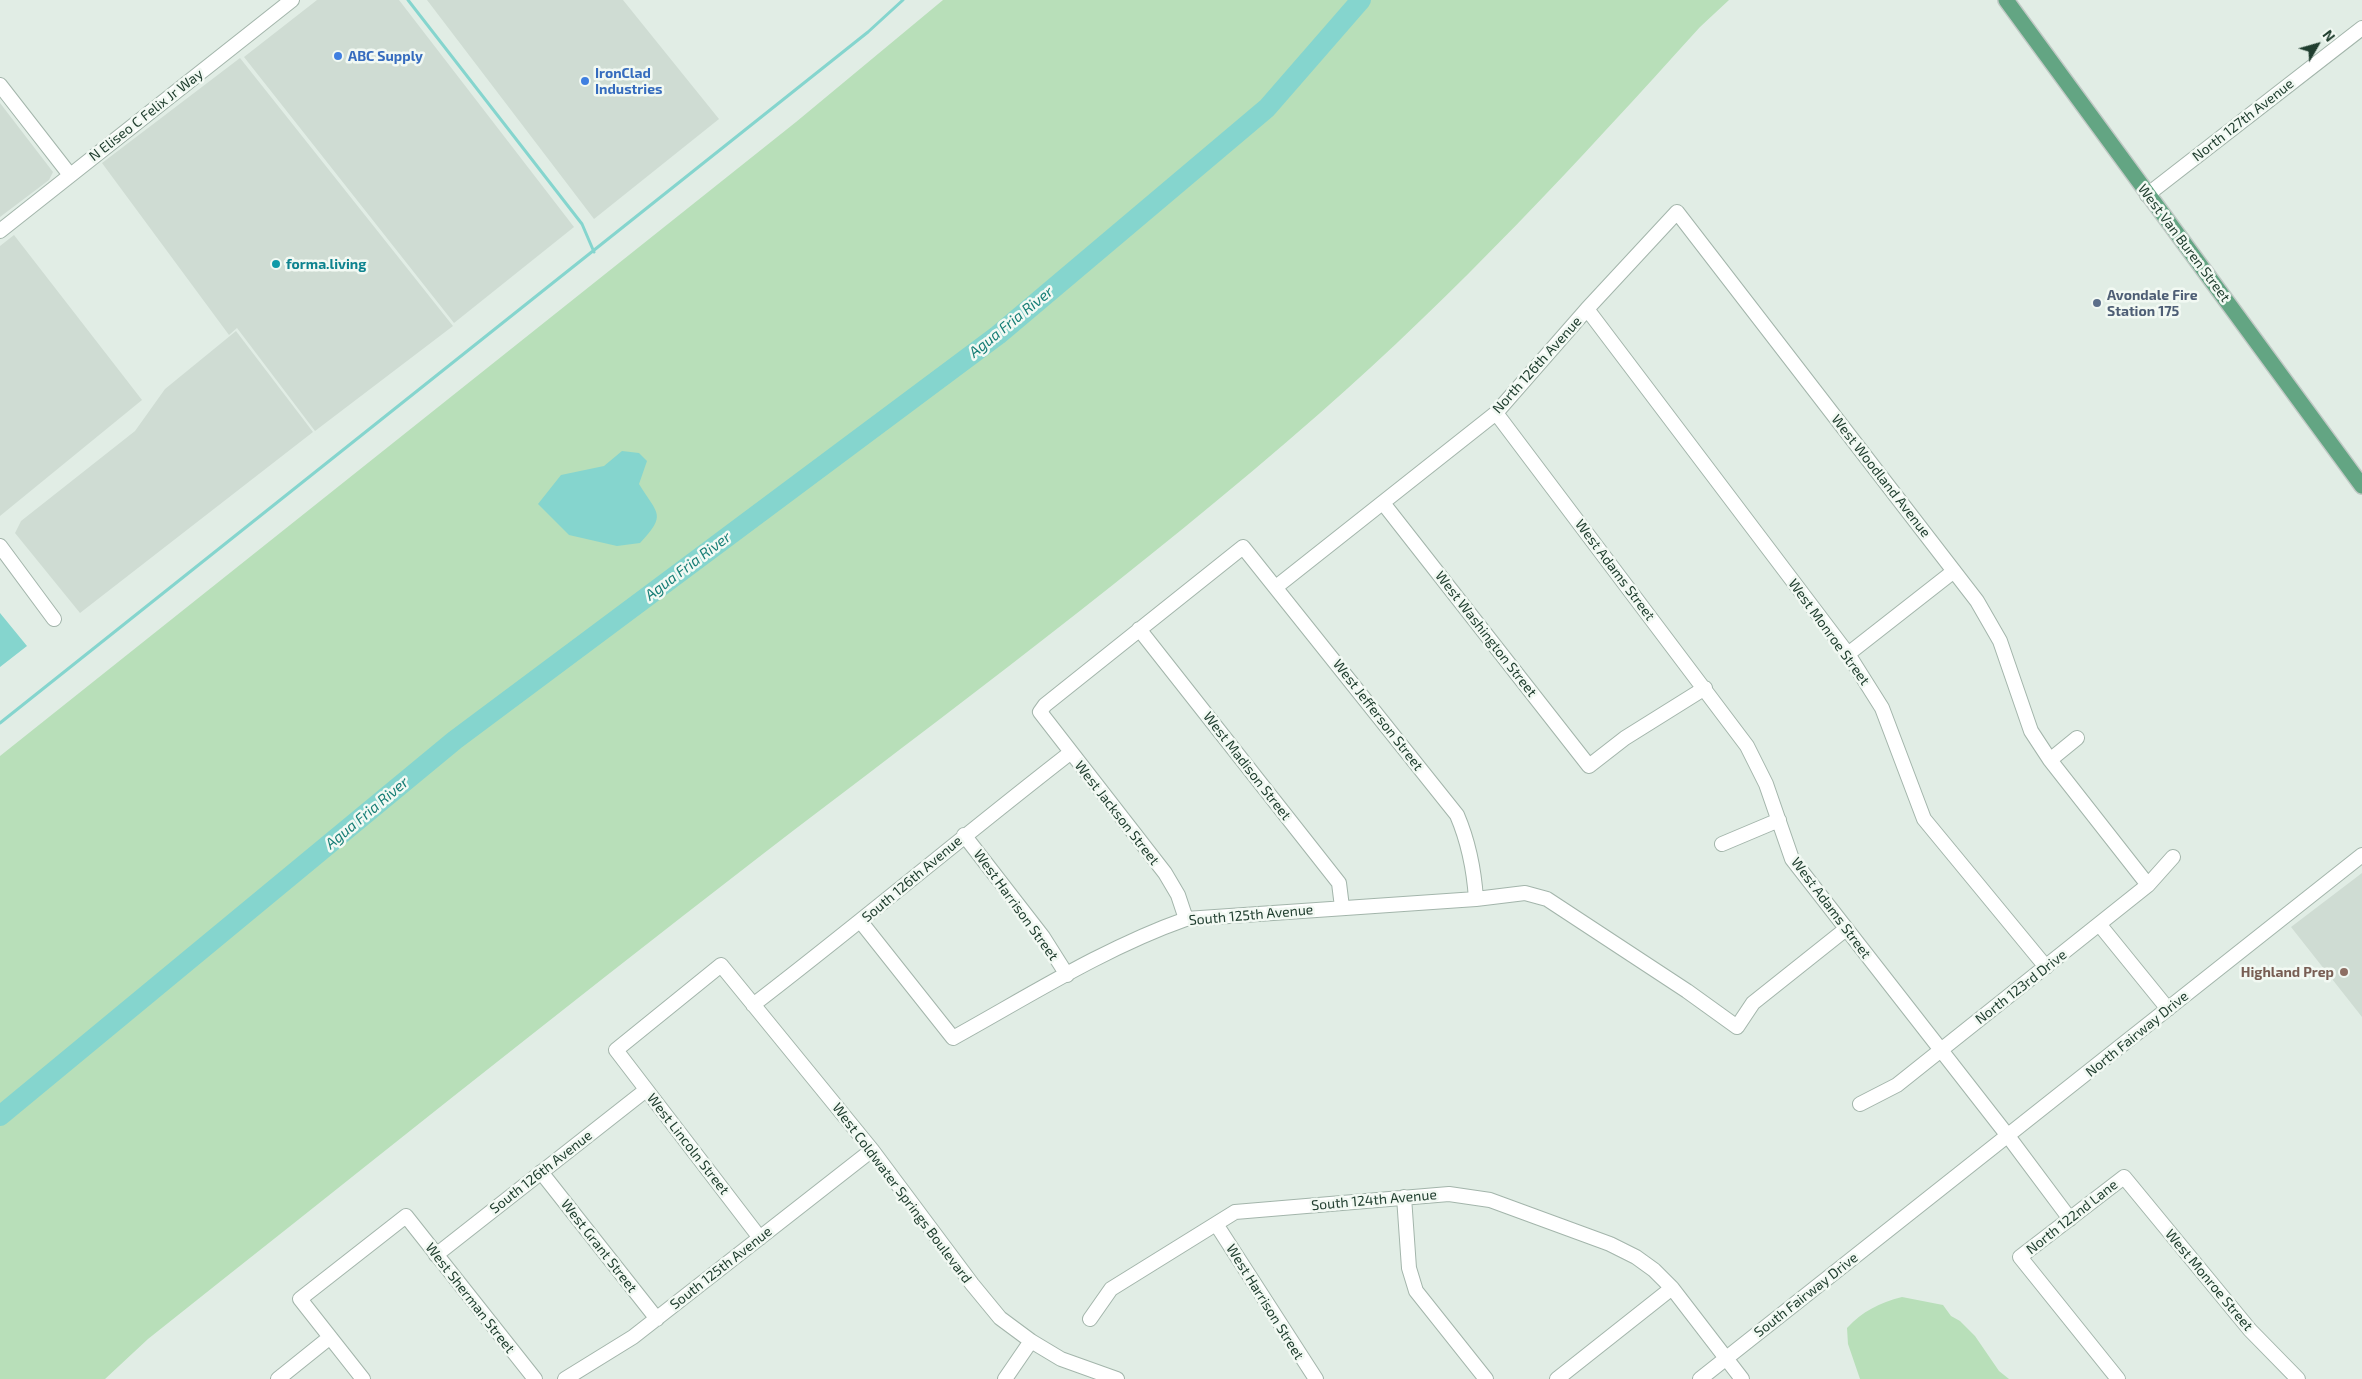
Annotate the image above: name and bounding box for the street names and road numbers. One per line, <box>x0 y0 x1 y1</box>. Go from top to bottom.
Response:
street label: N Eliseo C Felix Jr Way <box>86 65 206 165</box>
street label: North 127th Avenue <box>2189 75 2297 165</box>
street label: West Van Buren Street <box>2134 181 2234 305</box>
street label: North 126th Avenue <box>1489 313 1585 417</box>
street label: West Woodland Avenue <box>1828 411 1934 541</box>
street label: West Adams Street <box>1572 516 1658 624</box>
street label: West Washington Street <box>1432 568 1540 700</box>
street label: West Monroe Street <box>1785 576 1873 688</box>
street label: West Jefferson Street <box>1329 656 1427 774</box>
street label: West Madison Street <box>1200 709 1294 823</box>
street label: West Jackson Street <box>1071 757 1163 869</box>
street label: South 126th Avenue <box>859 832 965 926</box>
street label: West Harrison Street <box>970 846 1062 964</box>
street label: West Adams Street <box>1788 854 1874 962</box>
street label: South 125th Avenue <box>1188 901 1314 929</box>
street label: North 123rd Drive <box>1972 946 2070 1028</box>
street label: North Fairway Drive <box>2082 988 2192 1080</box>
street label: West Lincoln Street <box>643 1090 733 1198</box>
street label: West Coldwater Springs Boulevard <box>829 1100 975 1286</box>
street label: South 126th Avenue <box>486 1127 596 1217</box>
street label: North 122nd Lane <box>2023 1176 2121 1258</box>
street label: South 124th Avenue <box>1311 1186 1437 1214</box>
street label: West Grant Street <box>557 1196 641 1296</box>
street label: South 125th Avenue <box>667 1223 775 1313</box>
street label: West Monroe Street <box>2162 1226 2256 1334</box>
street label: West Sherman Street <box>422 1240 518 1356</box>
street label: West Harrison Street <box>1223 1241 1307 1363</box>
street label: South Fairway Drive <box>1751 1249 1861 1341</box>

